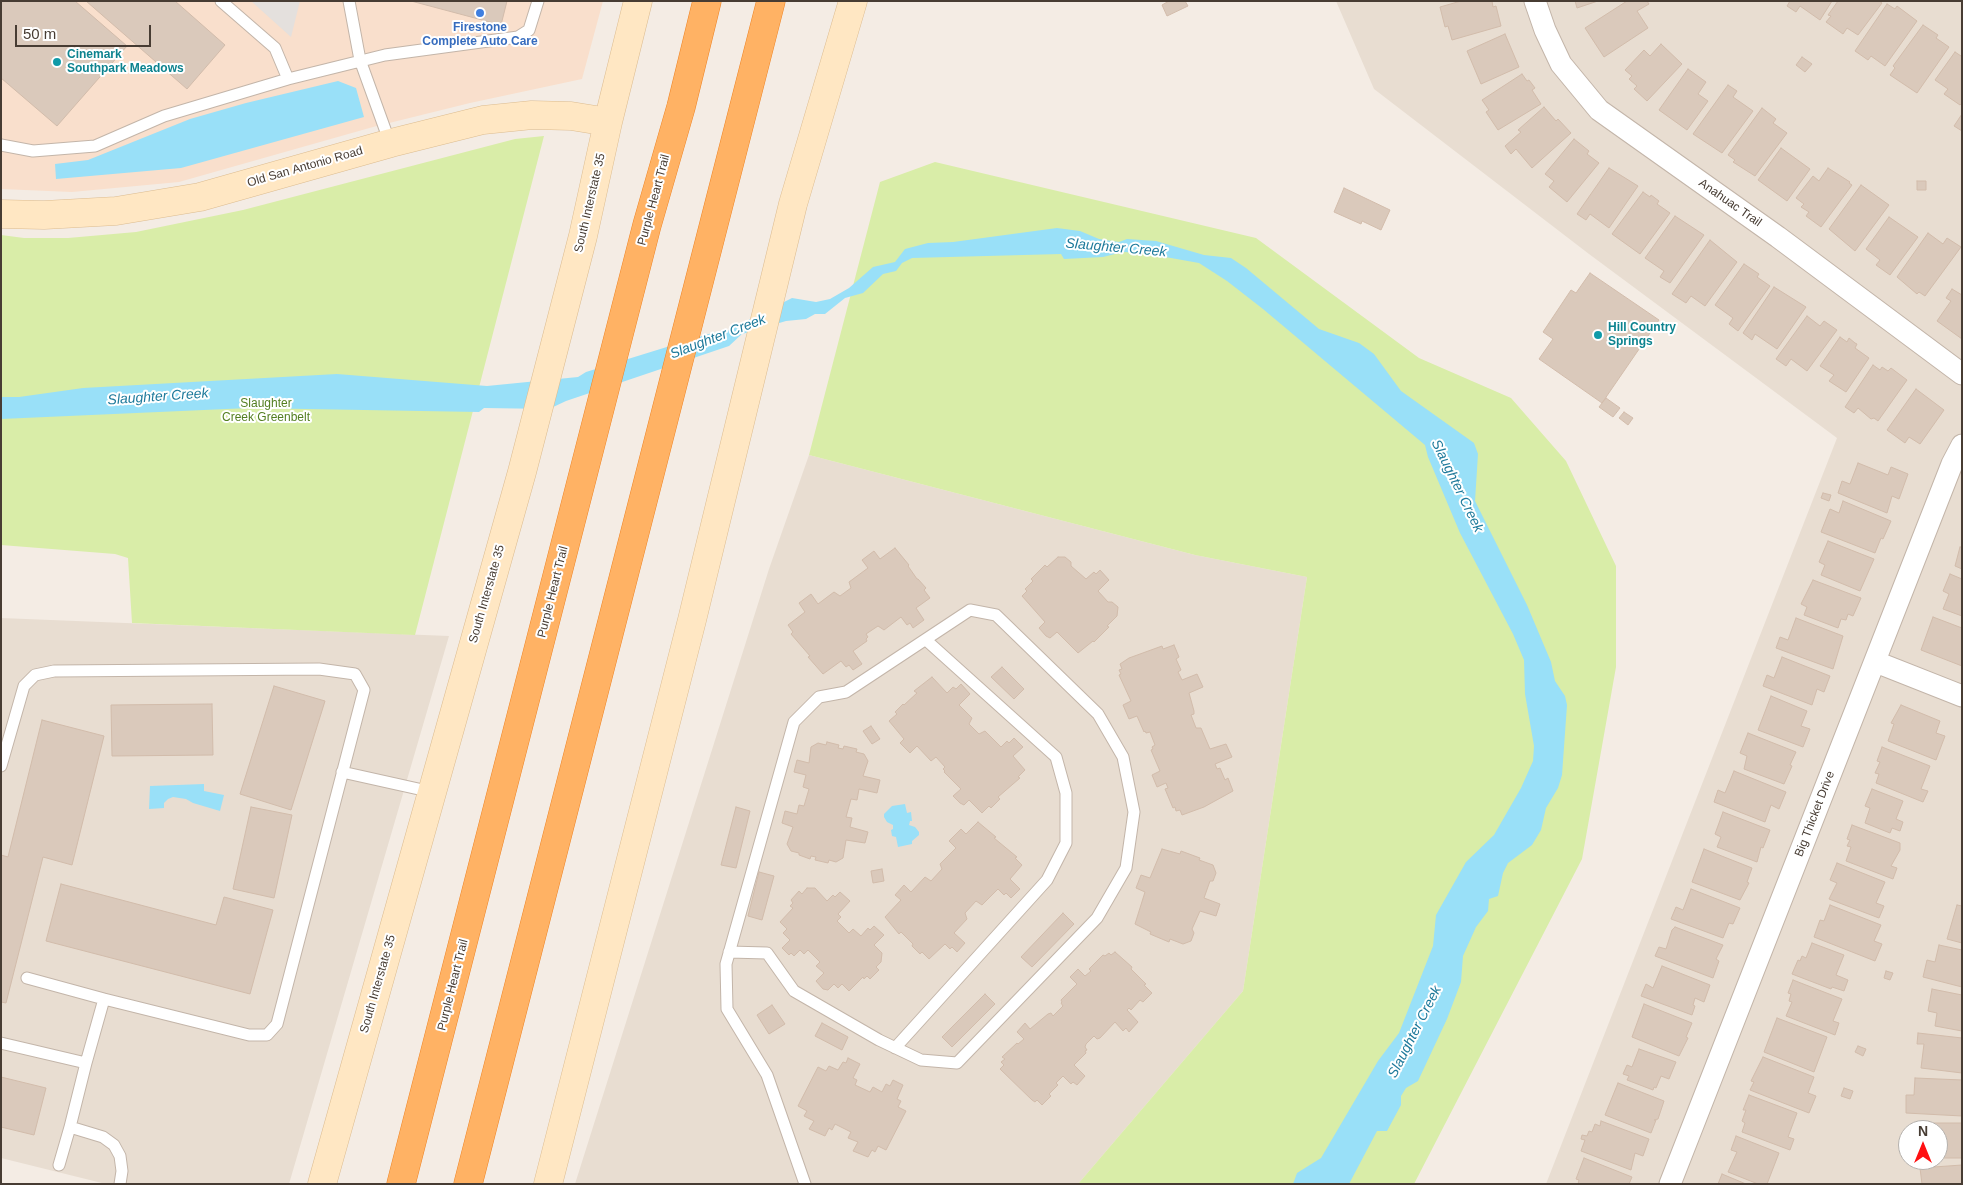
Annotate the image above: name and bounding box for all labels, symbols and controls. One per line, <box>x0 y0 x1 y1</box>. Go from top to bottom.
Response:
marker: Firestone Complete Auto Care <box>474 7 486 19</box>
scale bar <box>18 15 154 47</box>
place label: Firestone Complete Auto Care <box>422 21 538 49</box>
text: 50 m <box>23 25 56 42</box>
place label: Cinemark Southpark Meadows <box>67 48 184 76</box>
marker: Cinemark Southpark Meadows <box>51 56 63 68</box>
street label: Old San Antonio Road <box>246 144 364 190</box>
street label: South Interstate 35 <box>572 152 608 254</box>
street label: Purple Heart Trail <box>635 153 673 247</box>
street label: Anahuac Trail <box>1696 176 1764 230</box>
water label: Slaughter Creek <box>1065 235 1167 261</box>
water label: Slaughter Creek <box>668 311 768 363</box>
place label: Hill Country Springs <box>1608 321 1676 349</box>
marker: Hill Country Springs <box>1592 329 1604 341</box>
water label: Slaughter Creek <box>107 385 209 409</box>
park label: Slaughter Creek Greenbelt <box>222 397 310 425</box>
water label: Slaughter Creek <box>1427 437 1487 535</box>
street label: South Interstate 35 <box>466 543 508 645</box>
street label: Purple Heart Trail <box>535 545 571 639</box>
street label: Big Thicket Drive <box>1792 769 1838 859</box>
street label: South Interstate 35 <box>357 933 399 1035</box>
street label: Purple Heart Trail <box>435 938 471 1032</box>
water label: Slaughter Creek <box>1385 983 1445 1081</box>
north arrow <box>1898 1120 1948 1170</box>
text: N <box>1918 1123 1928 1139</box>

